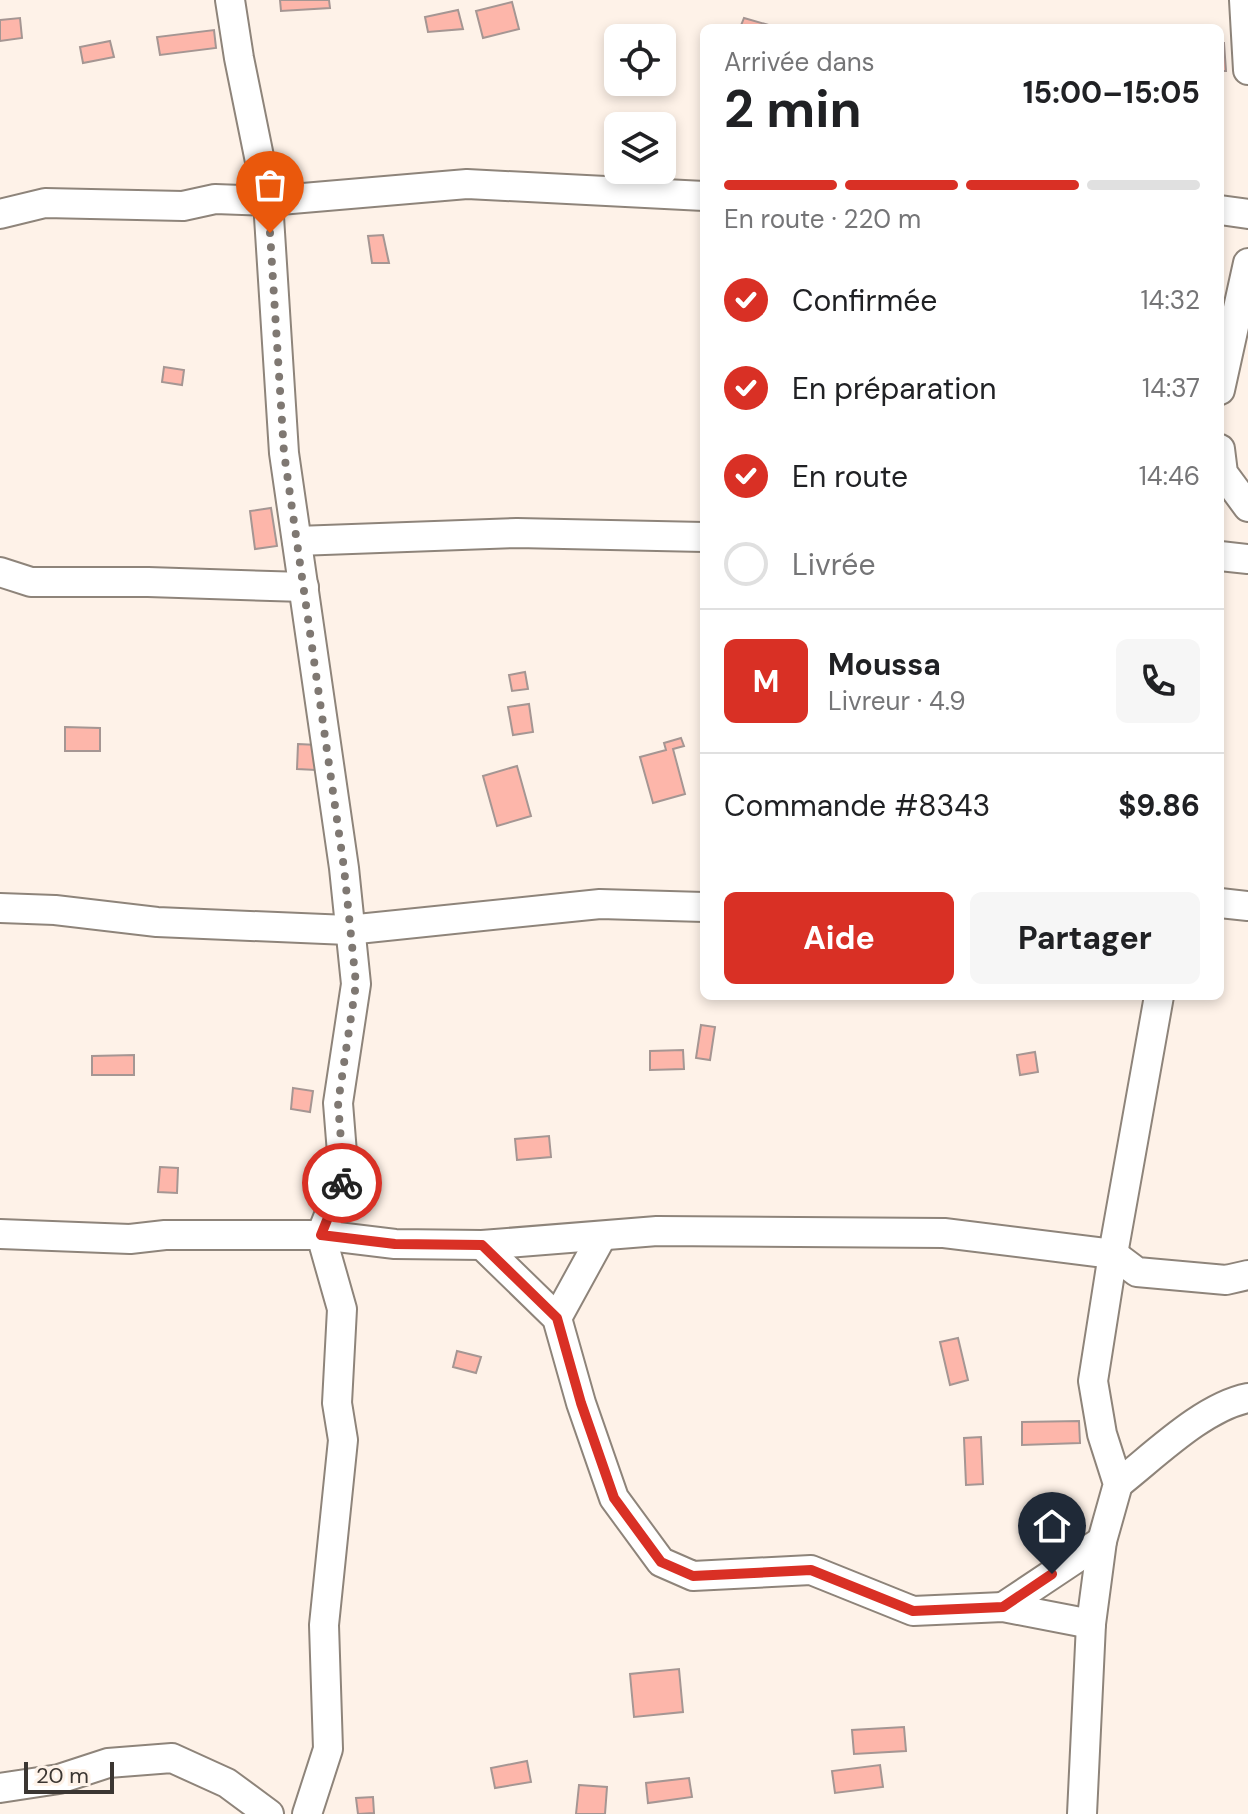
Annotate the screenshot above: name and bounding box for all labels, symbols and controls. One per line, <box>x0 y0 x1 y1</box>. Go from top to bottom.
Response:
map controls <box>604 24 676 184</box>
button: locate <box>604 24 676 96</box>
text: Arrivée dans <box>724 45 875 79</box>
text: 15:00–15:05 <box>1023 73 1200 112</box>
text: 2 min <box>724 75 862 143</box>
button: layers <box>604 112 676 184</box>
pin <box>236 151 304 233</box>
icon: bag <box>248 163 292 207</box>
text: En route · 220 m <box>724 202 921 236</box>
icon: check <box>724 278 768 322</box>
text: Confirmée <box>792 281 937 320</box>
text: 14:32 <box>1141 283 1200 317</box>
icon: check <box>724 366 768 410</box>
text: En préparation <box>792 369 997 408</box>
text: 14:37 <box>1142 371 1200 405</box>
icon: check <box>724 454 768 498</box>
text: En route <box>792 457 908 496</box>
text: 14:46 <box>1139 459 1200 493</box>
text: Livrée <box>792 545 875 584</box>
button: phone <box>1116 639 1200 723</box>
text: Moussa <box>828 645 941 684</box>
text: M <box>753 662 779 701</box>
text: Livreur · 4.9 <box>828 684 966 718</box>
text: Commande #8343 <box>724 786 990 825</box>
text: $9.86 <box>1118 786 1200 825</box>
button: Aide <box>724 892 954 984</box>
button: Partager <box>970 892 1200 984</box>
courier <box>302 1143 382 1223</box>
icon: bike <box>320 1161 364 1205</box>
pin <box>1018 1492 1086 1574</box>
icon: home <box>1030 1504 1074 1548</box>
scale bar <box>24 1758 114 1794</box>
text: 20 m <box>36 1761 89 1790</box>

